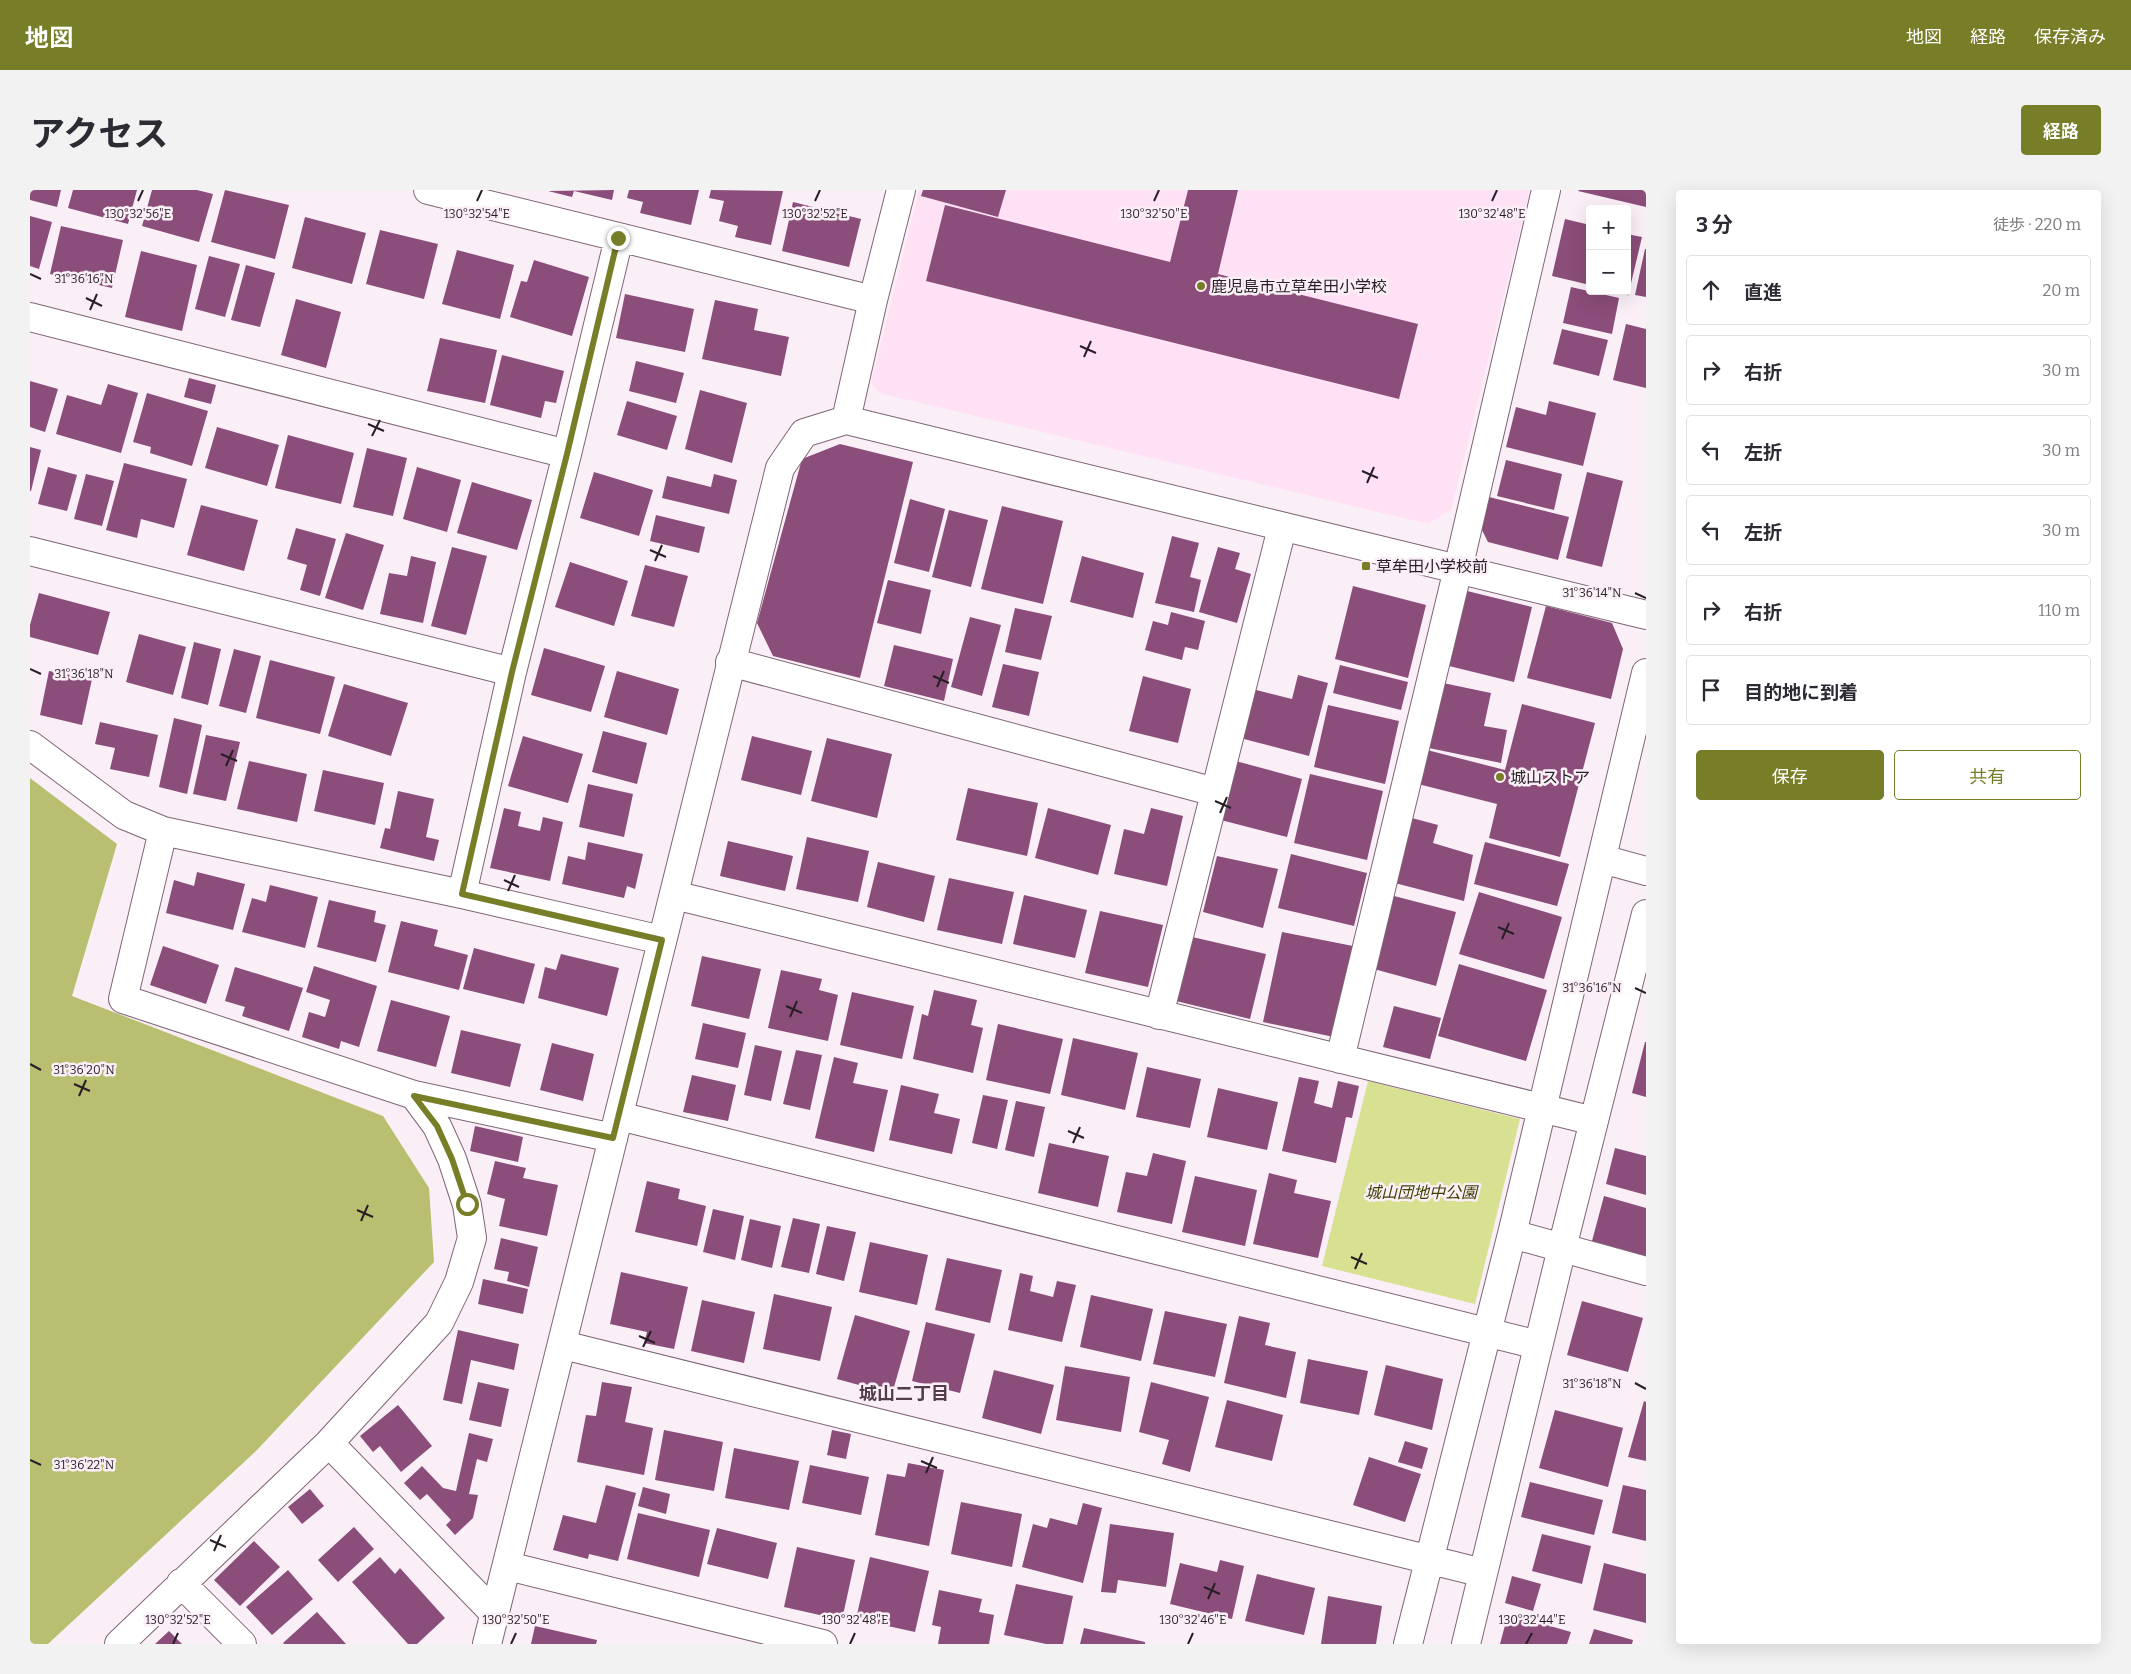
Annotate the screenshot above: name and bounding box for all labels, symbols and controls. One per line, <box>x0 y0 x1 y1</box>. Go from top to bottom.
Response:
text: 地図 <box>25 24 73 52</box>
text: 地図 <box>1906 26 1942 48</box>
text: 経路 <box>1970 26 2006 48</box>
text: 保存済み <box>2034 26 2106 48</box>
button: 経路 <box>2021 105 2101 155</box>
text: アクセス <box>30 113 168 155</box>
map controls <box>1586 205 1631 295</box>
button: + <box>1586 205 1631 250</box>
text: 130°32'56"E <box>105 207 171 221</box>
text: 130°32'54"E <box>444 207 510 221</box>
text: 130°32'52"E <box>782 207 848 221</box>
text: 130°32'50"E <box>1121 207 1187 221</box>
text: 130°32'48"E <box>1459 207 1525 221</box>
text: 3 分 <box>1696 212 1733 238</box>
text: 徒歩 · 220 m <box>1993 215 2081 234</box>
route end <box>607 227 630 250</box>
button: − <box>1586 250 1631 295</box>
text: 31°36'16"N <box>54 272 114 286</box>
icon: ahead <box>1697 276 1725 304</box>
place label: 鹿児島市立草牟田小学校 <box>1211 277 1387 296</box>
marker: 鹿児島市立草牟田小学校 <box>1195 280 1207 292</box>
text: 直進 <box>1744 281 1782 304</box>
text: 20 m <box>2043 281 2080 300</box>
icon: right <box>1697 356 1725 384</box>
text: 右折 <box>1744 361 1782 384</box>
text: 30 m <box>2042 361 2080 380</box>
icon: left <box>1697 436 1725 464</box>
text: 左折 <box>1744 441 1782 464</box>
text: 30 m <box>2042 441 2080 460</box>
icon: left <box>1697 516 1725 544</box>
text: 左折 <box>1744 521 1782 544</box>
text: 30 m <box>2042 521 2080 540</box>
place label: 草牟田小学校前 <box>1376 557 1488 576</box>
marker: 草牟田小学校前 <box>1360 560 1372 572</box>
text: 31°36'14"N <box>1562 586 1622 600</box>
icon: right <box>1697 596 1725 624</box>
text: 右折 <box>1744 601 1782 624</box>
text: 110 m <box>2038 601 2080 620</box>
text: 31°36'18"N <box>54 667 114 681</box>
icon: arrive <box>1697 676 1725 704</box>
text: 目的地に到着 <box>1744 681 1858 704</box>
button: 保存 <box>1696 750 1884 800</box>
button: 共有 <box>1894 750 2081 800</box>
place label: 城山ストア <box>1510 768 1590 787</box>
marker: 城山ストア <box>1494 771 1506 783</box>
text: 31°36'16"N <box>1562 981 1622 995</box>
text: 31°36'20"N <box>53 1063 115 1077</box>
park label: 城山団地中公園 <box>1365 1183 1479 1202</box>
route start <box>456 1193 479 1216</box>
text: 31°36'18"N <box>1562 1377 1622 1391</box>
district label: 城山二丁目 <box>859 1383 949 1405</box>
text: 31°36'22"N <box>54 1458 115 1472</box>
text: 130°32'52"E <box>145 1613 211 1627</box>
text: 130°32'50"E <box>483 1613 549 1627</box>
text: 130°32'48"E <box>822 1613 888 1627</box>
text: 130°32'46"E <box>1160 1613 1226 1627</box>
text: 130°32'44"E <box>1499 1613 1565 1627</box>

